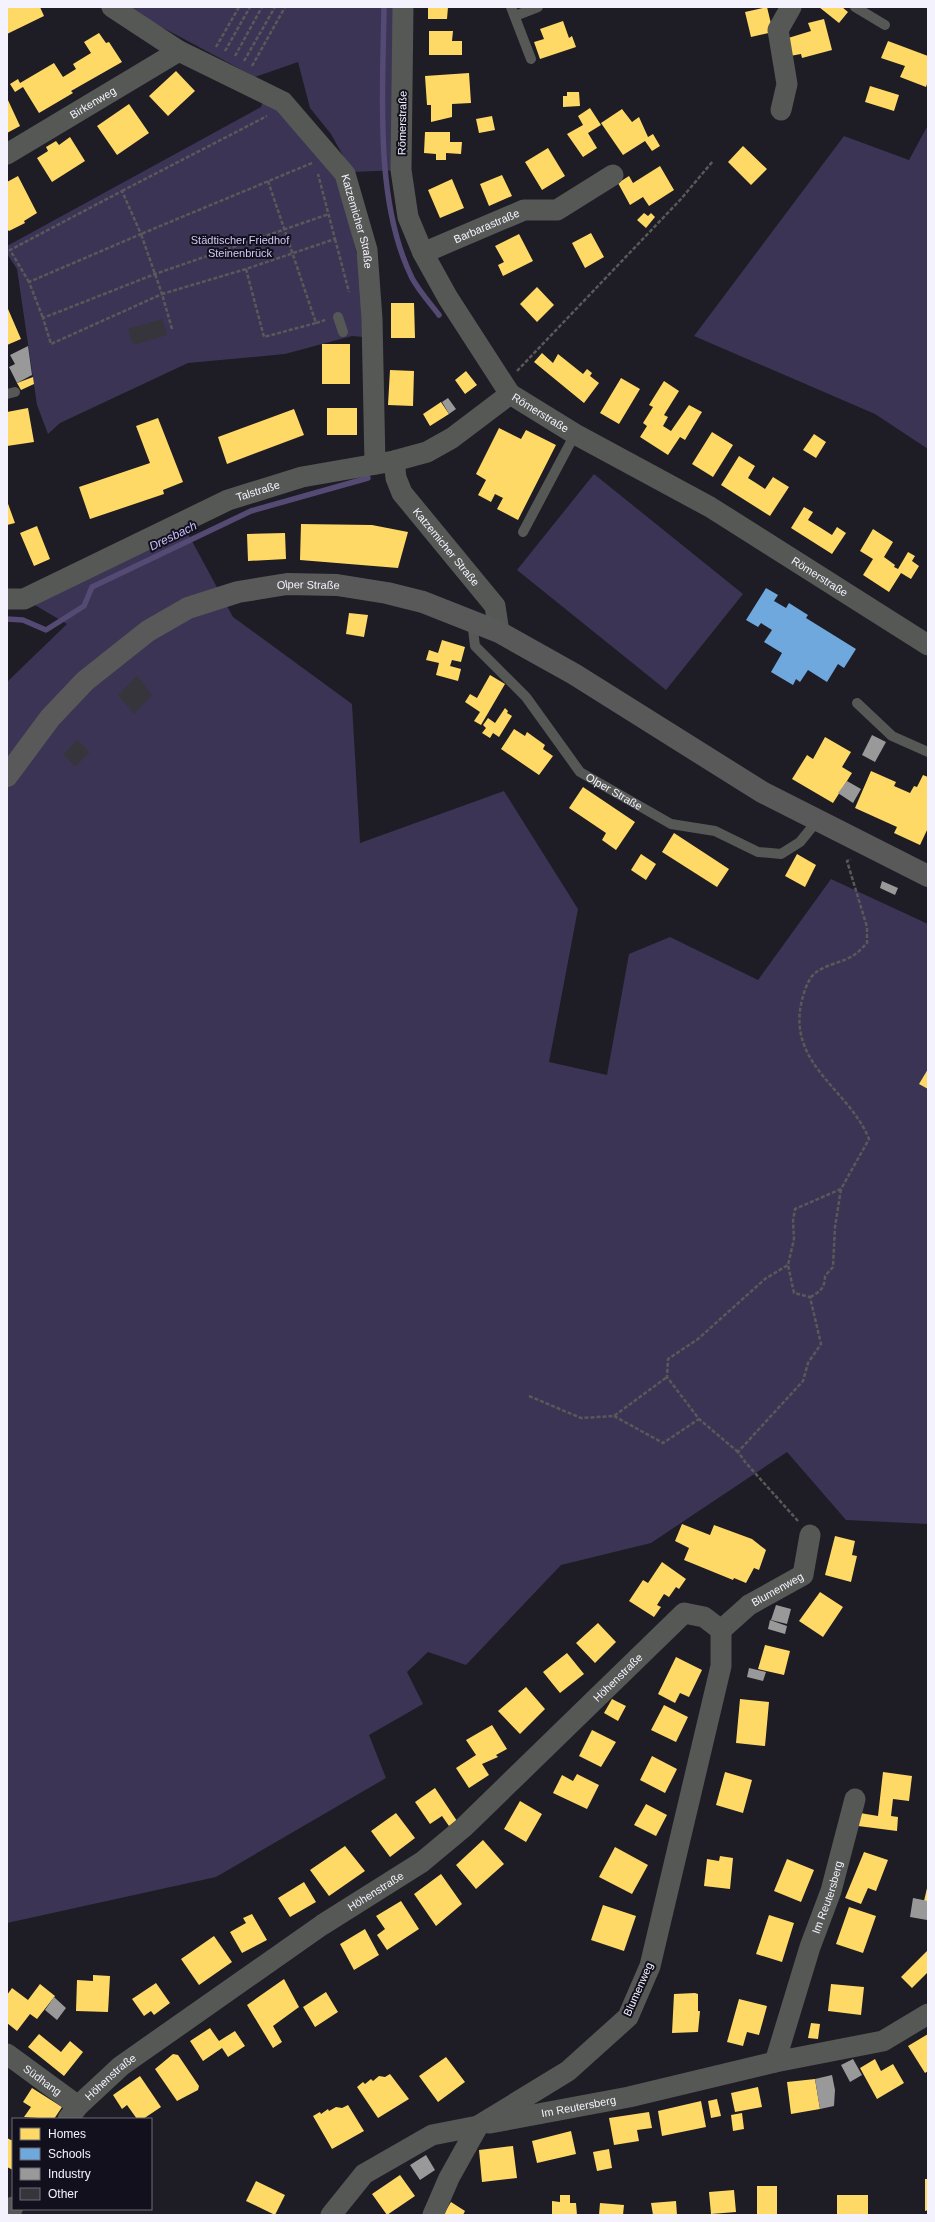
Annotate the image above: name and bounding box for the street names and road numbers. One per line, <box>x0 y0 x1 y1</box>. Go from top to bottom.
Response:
street label: Birkenweg <box>68 84 118 121</box>
street label: Römerstraße <box>395 91 409 155</box>
street label: Katzemicher Straße <box>339 173 374 269</box>
street label: Barbarastraße <box>452 207 521 245</box>
street label: Römerstraße <box>510 391 571 435</box>
street label: Talstraße <box>234 478 281 503</box>
street label: Katzemicher Straße <box>411 505 482 588</box>
street label: Römerstraße <box>789 554 850 599</box>
street label: Olper Straße <box>276 578 340 592</box>
street label: Olper Straße <box>584 771 644 812</box>
street label: Blumenweg <box>749 1570 805 1608</box>
street label: Höhenstraße <box>591 1651 645 1704</box>
street label: Im Reutersberg <box>810 1860 845 1935</box>
street label: Höhenstraße <box>345 1869 406 1913</box>
street label: Blumenweg <box>621 1960 655 2018</box>
street label: Höhenstraße <box>83 2051 138 2102</box>
street label: Südhang <box>21 2062 64 2098</box>
street label: Im Reutersberg <box>540 2094 617 2119</box>

